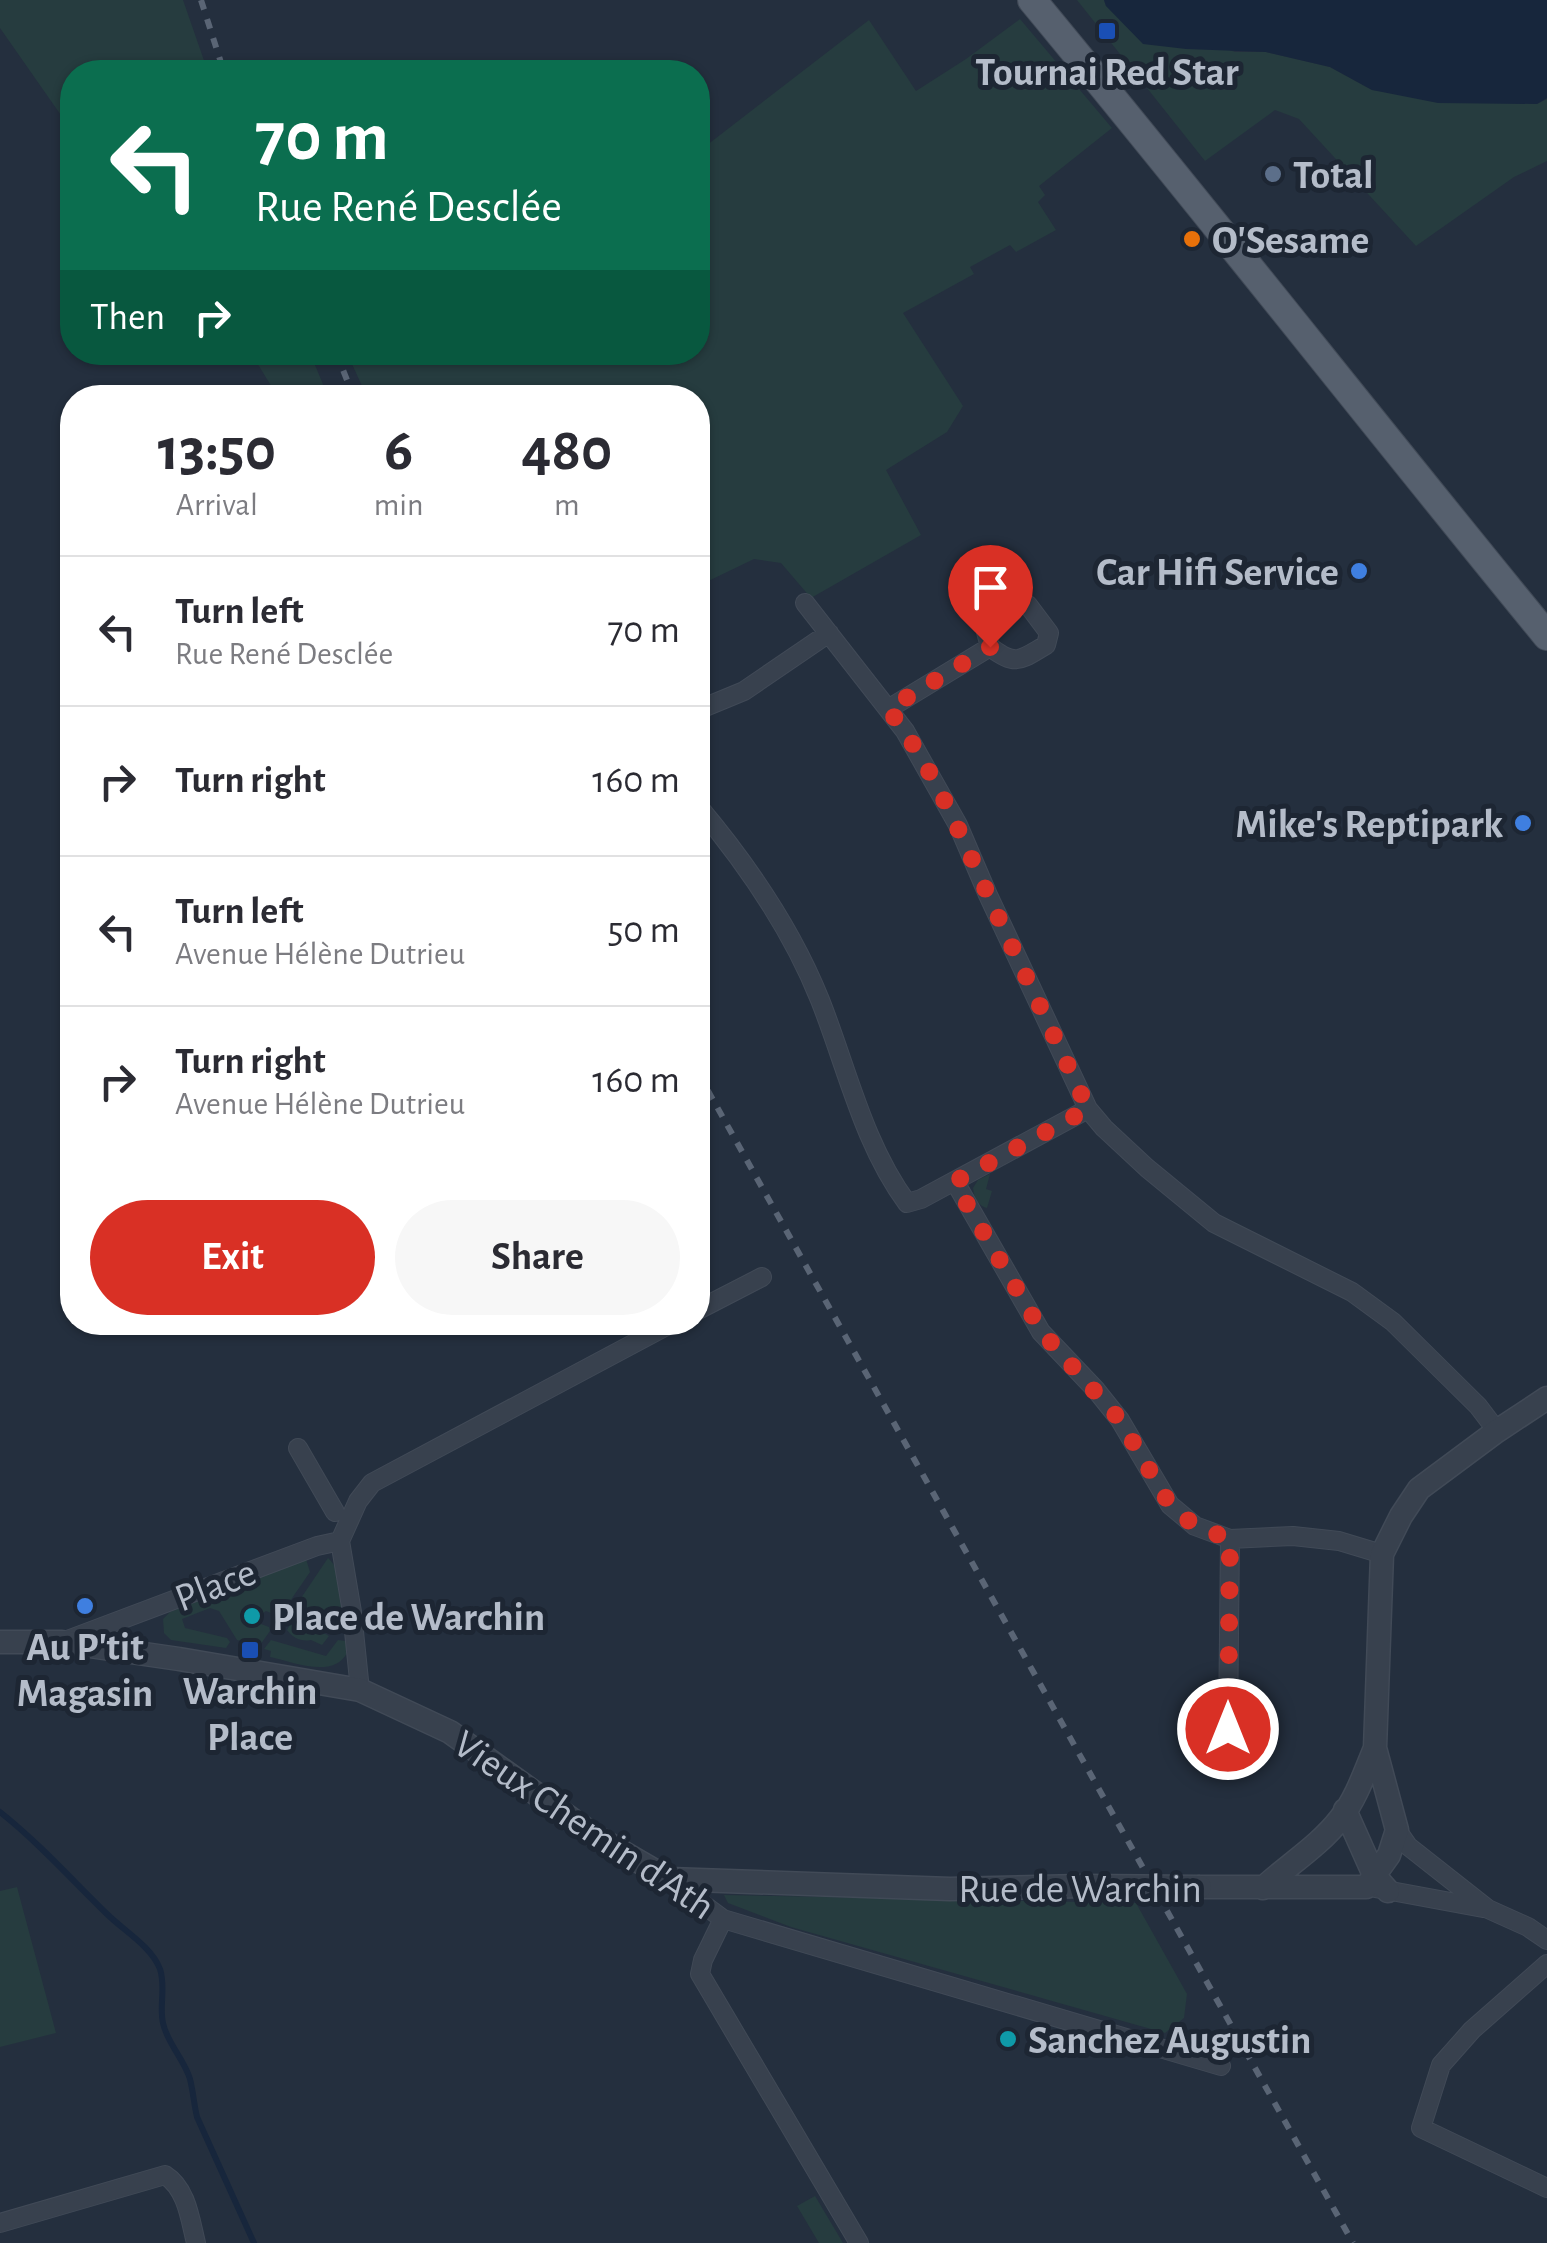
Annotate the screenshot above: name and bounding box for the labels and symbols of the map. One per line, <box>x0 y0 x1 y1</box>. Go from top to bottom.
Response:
marker: Tournai Red Star <box>1096 20 1118 42</box>
place label: Tournai Red Star <box>975 53 1239 93</box>
place label: Total <box>1293 156 1374 196</box>
marker: Total <box>1262 163 1284 185</box>
place label: O'Sesame <box>1212 221 1369 261</box>
marker: O'Sesame <box>1181 228 1203 250</box>
pin <box>948 545 1033 648</box>
place label: Car Hifi Service <box>1096 553 1339 593</box>
marker: Car Hifi Service <box>1348 560 1370 582</box>
place label: Mike's Reptipark <box>1235 805 1503 845</box>
marker: Mike's Reptipark <box>1512 812 1534 834</box>
street label: Place <box>170 1552 262 1619</box>
marker: Au P'tit Magasin <box>74 1595 96 1617</box>
place label: Place de Warchin <box>272 1598 545 1638</box>
marker: Place de Warchin <box>241 1605 263 1627</box>
place label: Au P'tit Magasin <box>17 1628 153 1714</box>
marker: Warchin Place <box>239 1639 261 1661</box>
place label: Warchin Place <box>183 1672 317 1758</box>
position arrow <box>1176 1677 1280 1781</box>
street label: Vieux Chemin d'Ath <box>446 1724 721 1927</box>
street label: Rue de Warchin <box>958 1870 1202 1910</box>
place label: Sanchez Augustin <box>1028 2021 1311 2061</box>
marker: Sanchez Augustin <box>997 2028 1019 2050</box>

